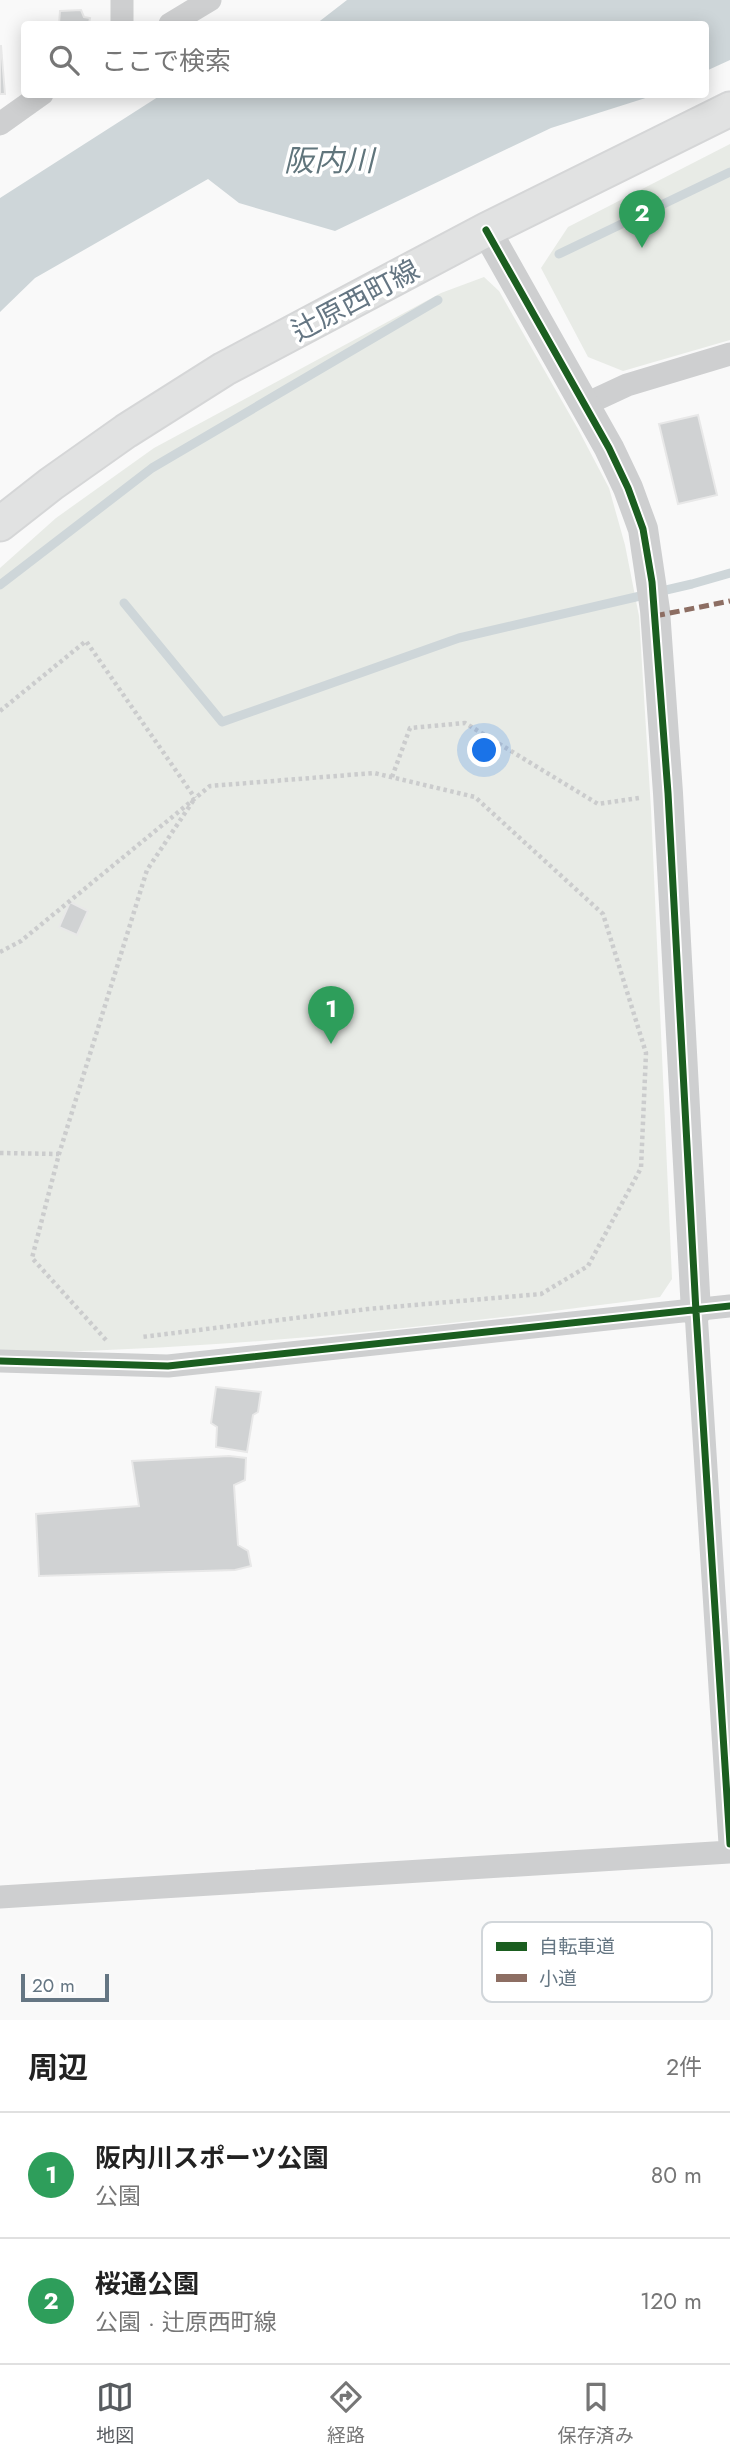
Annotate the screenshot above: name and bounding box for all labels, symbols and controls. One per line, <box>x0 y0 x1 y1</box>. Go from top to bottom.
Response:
search box <box>21 21 709 98</box>
icon: search <box>45 41 83 79</box>
text: ここで検索 <box>101 42 231 80</box>
water label: 阪内川 <box>284 139 377 182</box>
pin: 2 <box>619 190 665 248</box>
street label: 辻原西町線 <box>284 249 427 351</box>
your location <box>467 733 501 767</box>
pin: 1 <box>308 986 354 1044</box>
legend <box>482 1922 712 2002</box>
text: 自転車道 <box>539 1933 615 1960</box>
text: 小道 <box>539 1965 577 1992</box>
scale bar <box>21 1971 108 2003</box>
text: 20 m <box>32 1972 75 1999</box>
text: 周辺 <box>28 2046 88 2089</box>
text: 2件 <box>666 2050 702 2084</box>
text: 阪内川スポーツ公園 <box>95 2139 328 2177</box>
text: 1 <box>45 2158 57 2192</box>
text: 80 m <box>651 2158 702 2192</box>
text: 公園 <box>95 2179 141 2213</box>
text: 桜通公園 <box>95 2265 199 2303</box>
text: 2 <box>43 2284 59 2318</box>
text: 120 m <box>640 2284 702 2318</box>
text: 公園 · 辻原西町線 <box>95 2305 277 2339</box>
tab: 地図 <box>96 2378 134 2449</box>
tab: 経路 <box>327 2378 365 2449</box>
tab: 保存済み <box>558 2378 634 2449</box>

